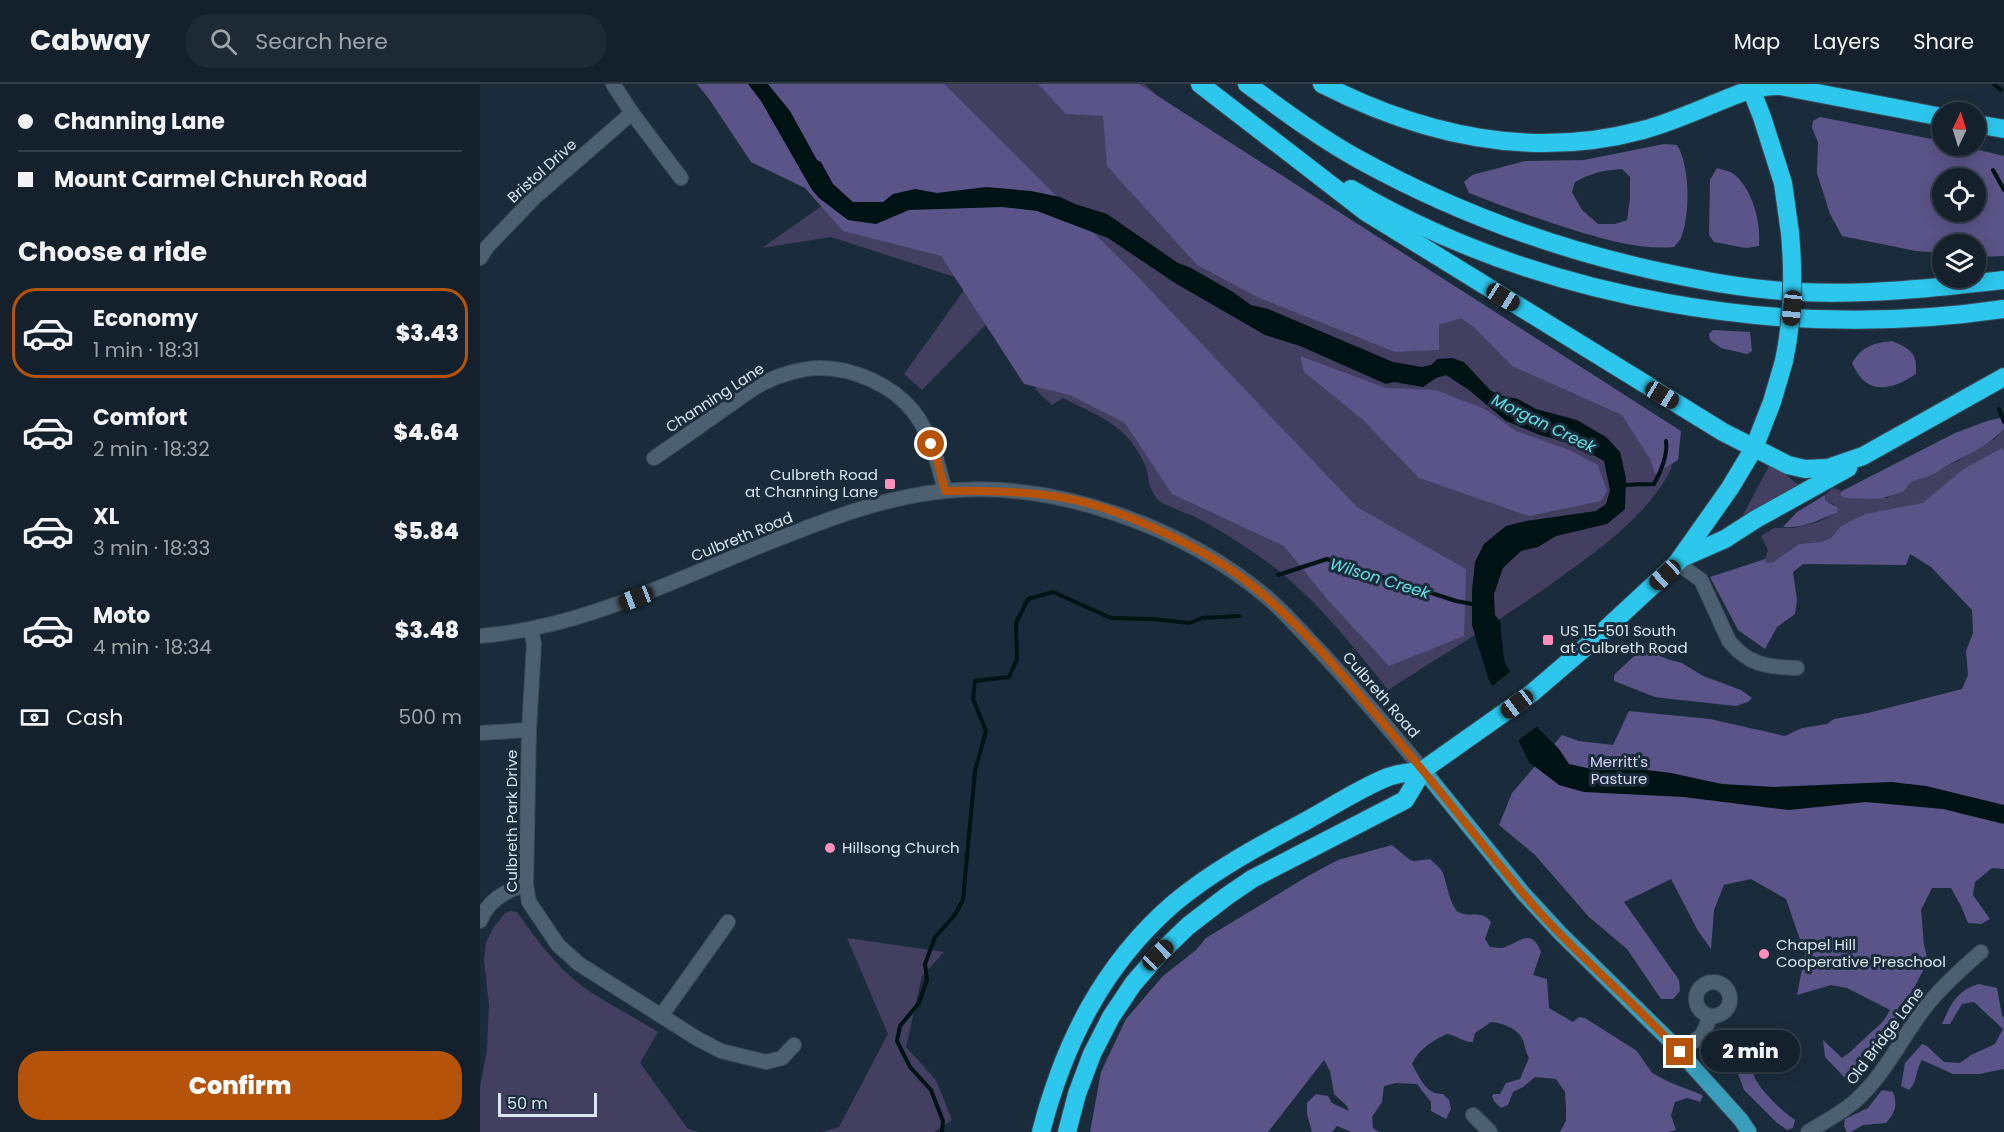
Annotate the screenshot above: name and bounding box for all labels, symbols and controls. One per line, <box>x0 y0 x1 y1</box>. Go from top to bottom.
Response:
search box <box>186 14 606 68</box>
text: Cabway <box>30 21 150 60</box>
icon: search <box>207 25 240 58</box>
text: Search here <box>255 26 388 57</box>
text: Map <box>1734 27 1780 56</box>
text: Layers <box>1813 27 1880 56</box>
text: Share <box>1913 27 1974 56</box>
north arrow <box>1932 102 1986 156</box>
map controls <box>1932 102 1986 288</box>
text: Channing Lane <box>54 106 225 137</box>
street label: Bristol Drive <box>502 134 581 207</box>
text: Mount Carmel Church Road <box>54 164 367 195</box>
button: locate <box>1932 168 1986 222</box>
text: Choose a ride <box>18 233 207 270</box>
button: layers <box>1932 234 1986 288</box>
car <box>1483 280 1523 314</box>
car <box>1781 289 1803 327</box>
text: Economy <box>93 303 198 334</box>
icon: car <box>21 306 75 360</box>
text: $3.43 <box>396 318 459 349</box>
text: 1 min · 18:31 <box>93 336 199 364</box>
street label: Channing Lane <box>661 358 768 437</box>
car <box>1642 378 1682 412</box>
water label: Morgan Creek <box>1488 388 1600 459</box>
text: Comfort <box>93 402 187 433</box>
icon: car <box>21 405 75 459</box>
text: $4.64 <box>393 417 459 448</box>
route start <box>917 430 944 457</box>
text: 2 min · 18:32 <box>93 435 210 463</box>
place label: Culbreth Road at Channing Lane <box>745 464 878 502</box>
marker: Culbreth Road at Channing Lane <box>883 477 897 491</box>
text: XL <box>93 501 119 532</box>
icon: car <box>21 504 75 558</box>
street label: Culbreth Road <box>688 507 796 566</box>
text: $5.84 <box>394 516 459 547</box>
text: 3 min · 18:33 <box>93 534 210 562</box>
water label: Wilson Creek <box>1327 552 1433 605</box>
car <box>1646 556 1684 594</box>
car <box>616 583 656 613</box>
text: Moto <box>93 600 150 631</box>
icon: car <box>21 603 75 657</box>
text: $3.48 <box>395 615 459 646</box>
place label: US 15-501 South at Culbreth Road <box>1560 620 1688 658</box>
text: 4 min · 18:34 <box>93 633 212 661</box>
marker: US 15-501 South at Culbreth Road <box>1541 633 1555 647</box>
street label: Culbreth Road <box>1338 647 1425 742</box>
car <box>1497 686 1537 722</box>
icon: cash <box>18 701 51 734</box>
text: Cash <box>66 702 123 733</box>
text: 500 m <box>398 703 462 731</box>
street label: Culbreth Park Drive <box>501 750 522 892</box>
park label: Merritt's Pasture <box>1590 751 1648 789</box>
place label: Hillsong Church <box>842 837 960 858</box>
marker: Hillsong Church <box>823 841 837 855</box>
place label: Chapel Hill Cooperative Preschool <box>1776 934 1946 972</box>
car <box>1139 936 1177 974</box>
marker: Chapel Hill Cooperative Preschool <box>1757 947 1771 961</box>
street label: Old Bridge Lane <box>1841 983 1928 1089</box>
callout: 2 min <box>1701 1031 1800 1073</box>
text: 2 min <box>1722 1037 1779 1065</box>
route end <box>1666 1038 1693 1065</box>
button: Confirm <box>18 1051 462 1120</box>
scale bar <box>498 1090 597 1118</box>
text: 50 m <box>507 1092 548 1115</box>

